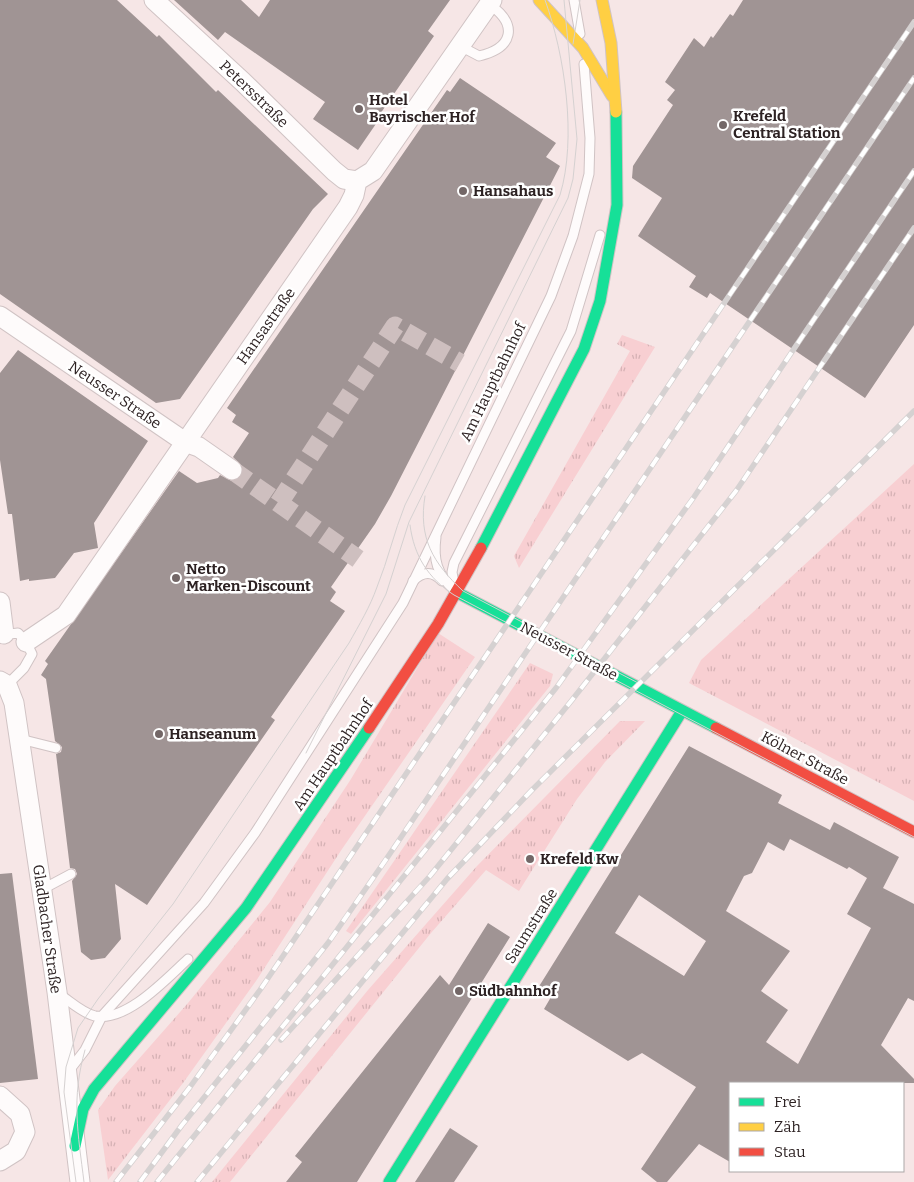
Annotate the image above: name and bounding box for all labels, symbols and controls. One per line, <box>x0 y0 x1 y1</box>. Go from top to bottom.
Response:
street label: Petersstraße <box>216 57 292 131</box>
place label: Hotel Bayrischer Hof <box>369 91 476 126</box>
marker: Hotel Bayrischer Hof <box>353 103 365 115</box>
place label: Krefeld Central Station <box>733 107 841 142</box>
marker: Krefeld Central Station <box>717 119 729 131</box>
place label: Hansahaus <box>473 182 553 200</box>
marker: Hansahaus <box>457 185 469 197</box>
street label: Hansastraße <box>233 284 299 368</box>
street label: Am Hauptbahnhof <box>456 318 530 444</box>
street label: Neusser Straße <box>65 357 165 433</box>
place label: Netto Marken-Discount <box>186 560 311 595</box>
marker: Netto Marken-Discount <box>170 572 182 584</box>
street label: Neusser Straße <box>517 618 621 684</box>
street label: Am Hauptbahnhof <box>289 695 378 814</box>
place label: Hanseanum <box>169 725 257 743</box>
street label: Kölner Straße <box>758 727 852 789</box>
marker: Hanseanum <box>153 728 165 740</box>
place label: Krefeld Kw <box>540 850 619 868</box>
marker: Krefeld Kw <box>524 853 536 865</box>
street label: Gladbacher Straße <box>29 863 65 995</box>
street label: Saumstraße <box>501 885 561 967</box>
place label: Südbahnhof <box>469 982 558 1000</box>
marker: Südbahnhof <box>453 985 465 997</box>
legend <box>729 1082 904 1172</box>
text: Frei <box>774 1093 802 1111</box>
text: Zäh <box>774 1118 801 1136</box>
text: Stau <box>774 1143 806 1161</box>

